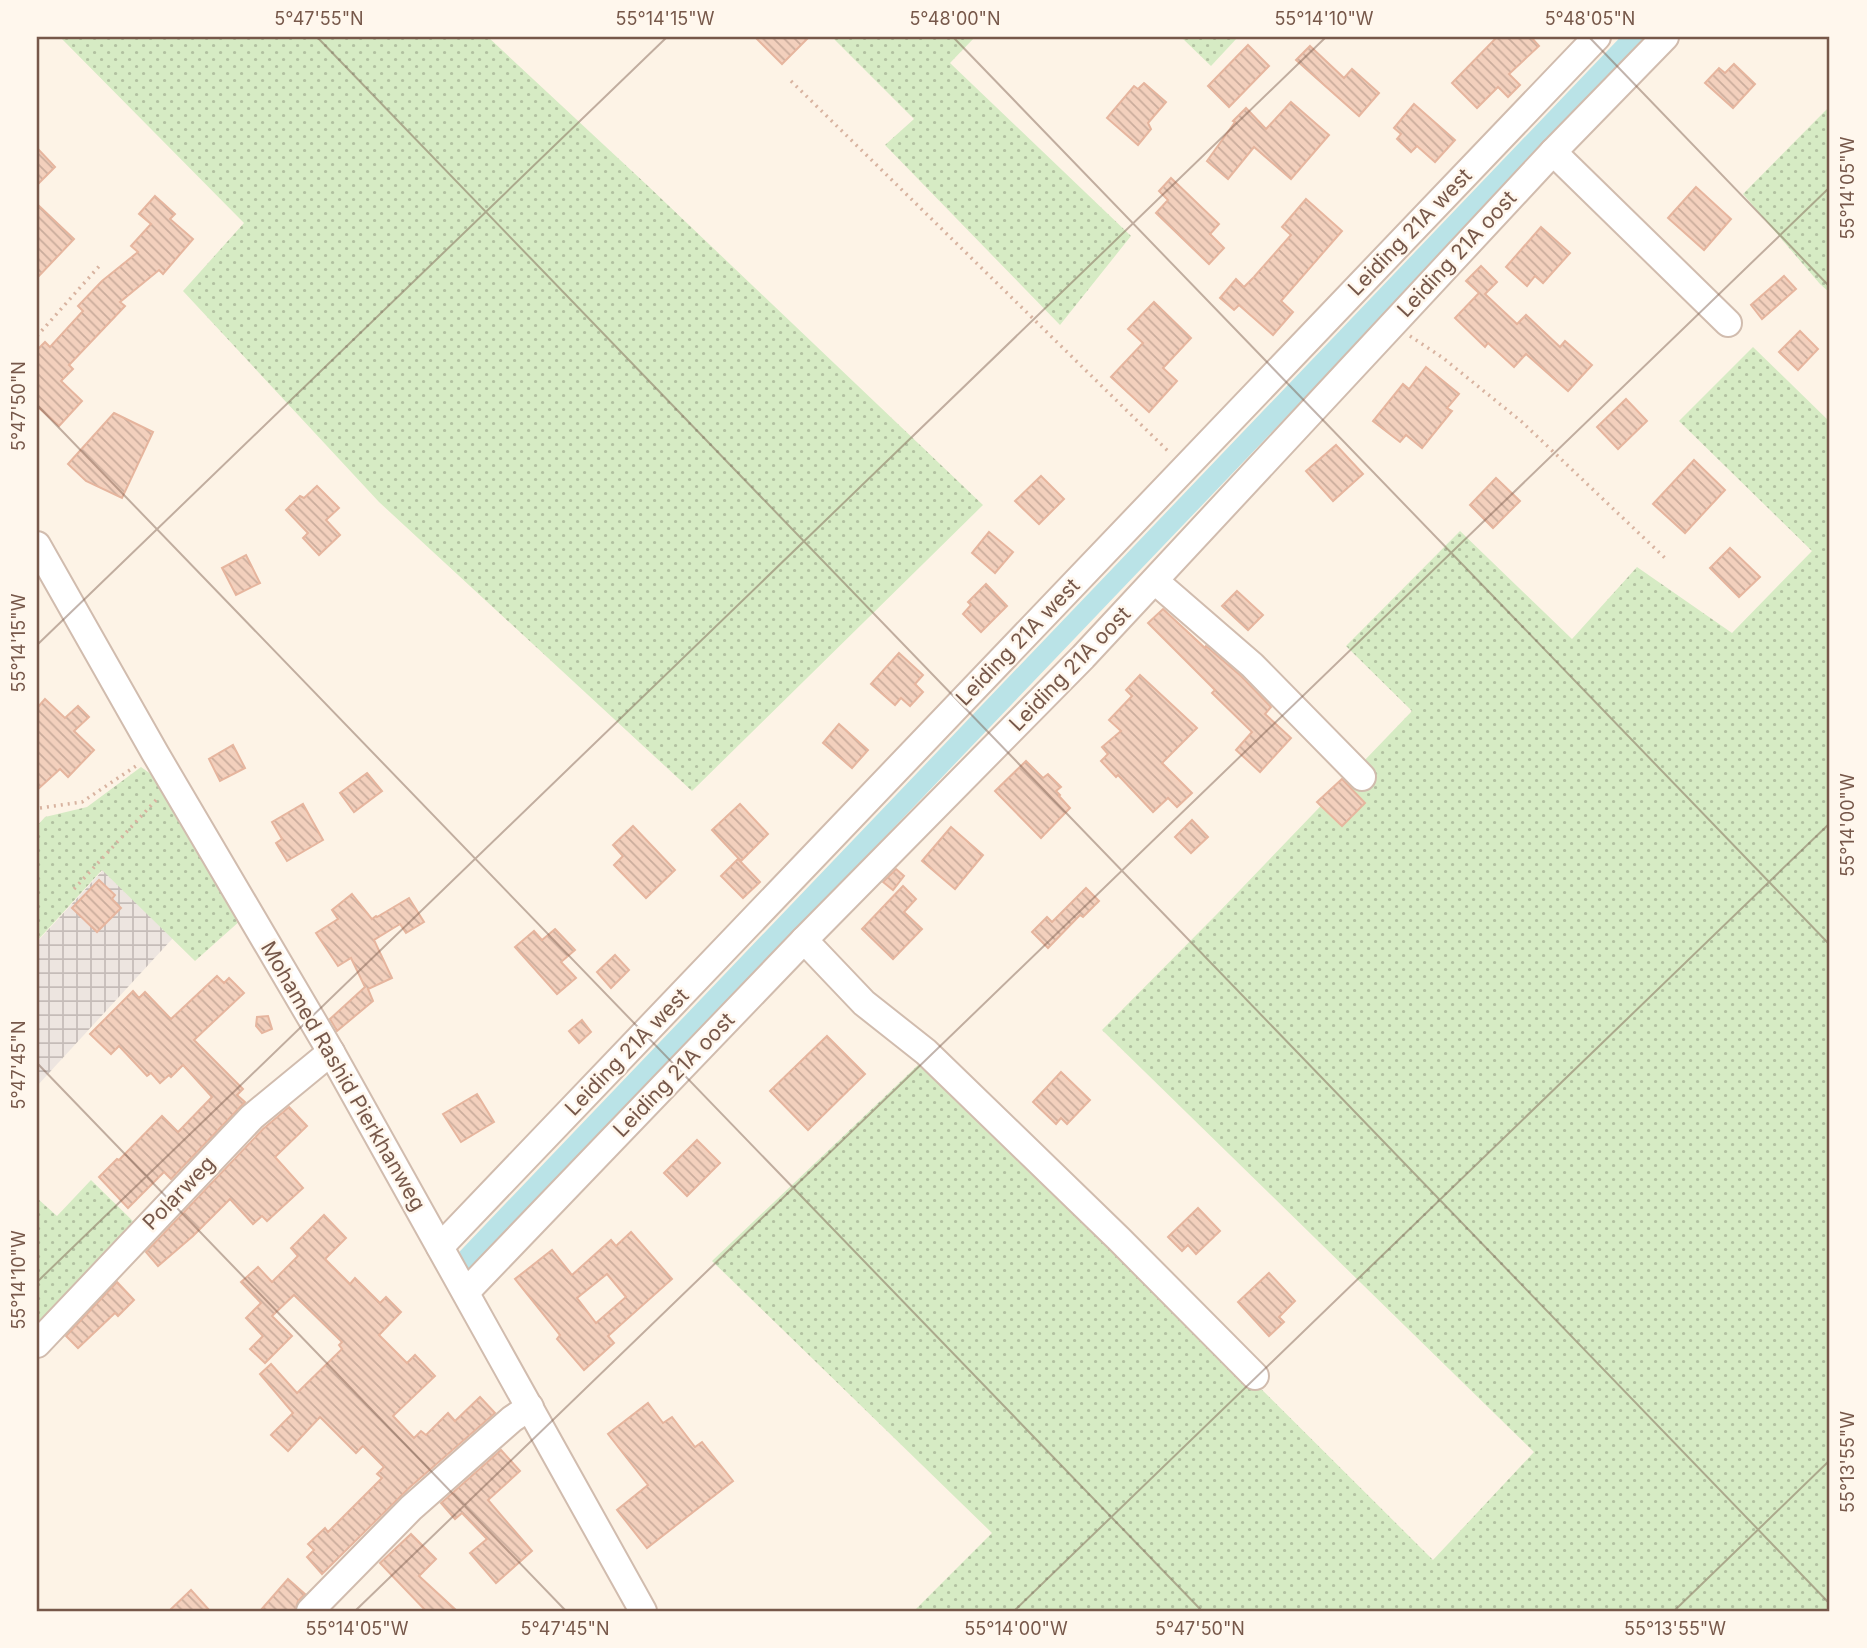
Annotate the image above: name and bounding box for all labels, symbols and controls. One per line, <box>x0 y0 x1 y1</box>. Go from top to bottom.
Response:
text: 5°47'55"N <box>274 8 364 29</box>
text: 55°14'15"W <box>616 8 715 29</box>
text: 5°48'00"N <box>909 8 1001 29</box>
text: 55°14'10"W <box>1274 8 1374 29</box>
text: 5°48'05"N <box>1545 8 1635 29</box>
text: 55°14'05"W <box>1837 136 1858 239</box>
street label: Leiding 21A west <box>1343 163 1477 300</box>
street label: Leiding 21A oost <box>1392 185 1522 322</box>
text: 5°47'50"N <box>8 361 29 451</box>
street label: Leiding 21A west <box>951 573 1085 710</box>
text: 55°14'15"W <box>8 593 29 692</box>
street label: Leiding 21A oost <box>1004 601 1135 736</box>
text: 55°14'00"W <box>1837 773 1858 877</box>
street label: Mohamed Rashid Pierkhanweg <box>256 937 431 1215</box>
street label: Leiding 21A west <box>560 983 694 1120</box>
street label: Leiding 21A oost <box>608 1007 739 1142</box>
text: 5°47'45"N <box>8 1021 29 1109</box>
street label: Polarweg <box>137 1151 220 1235</box>
text: 55°14'10"W <box>8 1230 29 1330</box>
text: 55°13'55"W <box>1837 1411 1858 1513</box>
text: 55°14'05"W <box>306 1618 409 1639</box>
text: 5°47'45"N <box>521 1618 609 1639</box>
text: 55°14'00"W <box>964 1618 1068 1639</box>
text: 5°47'50"N <box>1155 1618 1245 1639</box>
text: 55°13'55"W <box>1624 1618 1726 1639</box>

